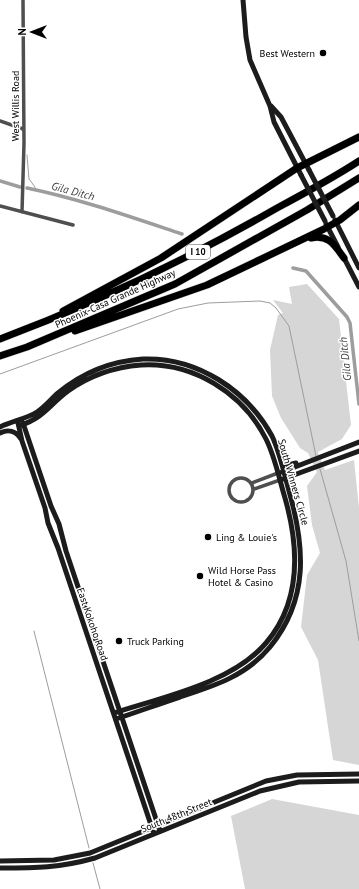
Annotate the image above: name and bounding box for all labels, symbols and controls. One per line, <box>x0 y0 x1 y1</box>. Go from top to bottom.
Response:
north arrow <box>12 12 52 52</box>
text: N <box>15 28 29 36</box>
place label: Best Western <box>260 47 315 60</box>
marker: Best Western <box>318 48 328 58</box>
street label: West Willis Road <box>9 71 22 141</box>
water label: Gila Ditch <box>50 179 96 204</box>
road number: I 10 <box>186 245 210 259</box>
street label: Phoenix-Casa Grande Highway <box>53 266 178 331</box>
water label: Gila Ditch <box>336 336 354 382</box>
street label: South Winners Circle <box>275 438 312 527</box>
place label: Ling & Louie's <box>216 531 277 544</box>
marker: Ling & Louie's <box>203 532 213 542</box>
place label: Wild Horse Pass Hotel & Casino <box>208 564 276 589</box>
marker: Wild Horse Pass Hotel & Casino <box>195 571 205 581</box>
street label: East Kokoho Road <box>74 586 111 662</box>
place label: Truck Parking <box>127 635 184 648</box>
marker: Truck Parking <box>114 636 124 646</box>
street label: South 48th Street <box>139 795 214 836</box>

